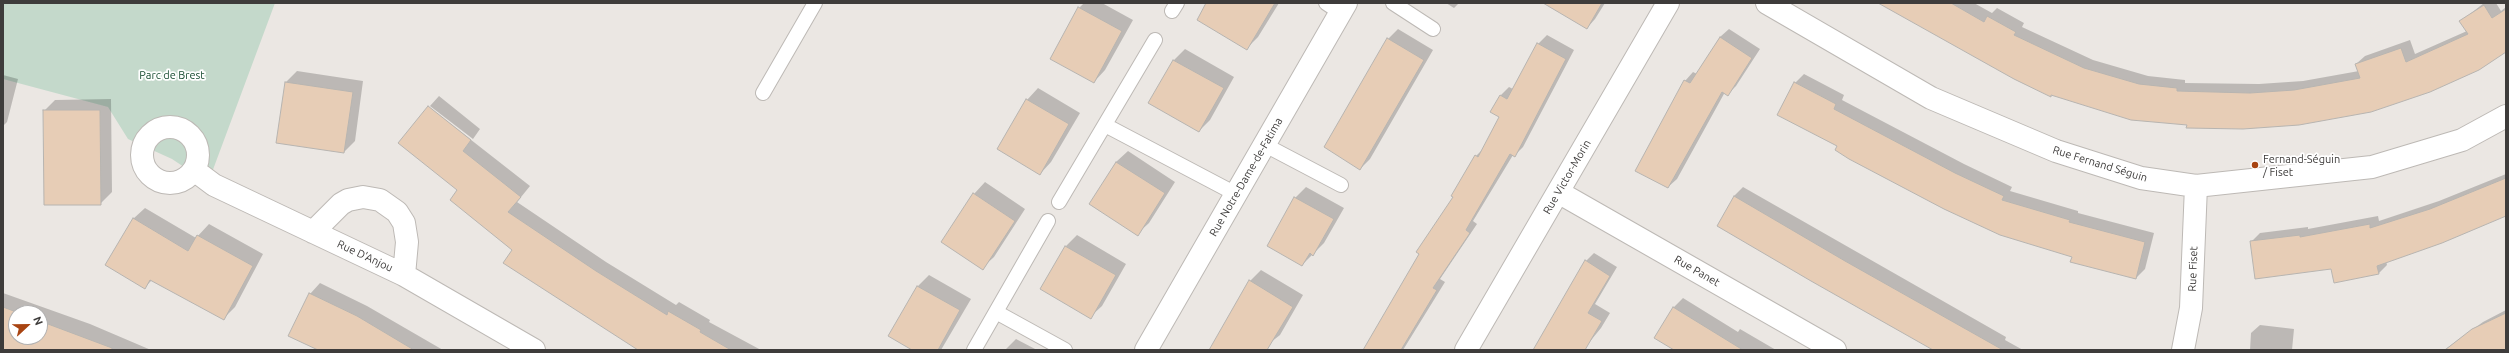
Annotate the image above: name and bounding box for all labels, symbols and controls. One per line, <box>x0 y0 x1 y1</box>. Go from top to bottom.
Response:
park label: Parc de Brest <box>139 68 205 82</box>
street label: Rue Notre-Dame-de-Fatima <box>1207 115 1285 239</box>
street label: Rue Victor-Morin <box>1540 137 1594 217</box>
street label: Rue Fernand Séguin <box>2051 143 2149 185</box>
place label: Fernand-Séguin / Fiset <box>2263 152 2340 178</box>
marker: Fernand-Séguin / Fiset <box>2250 160 2260 170</box>
street label: Rue D'Anjou <box>335 237 395 275</box>
street label: Rue Fiset <box>2186 246 2200 292</box>
street label: Rue Panet <box>1672 253 1722 289</box>
north arrow <box>8 305 48 345</box>
text: N <box>31 315 45 327</box>

